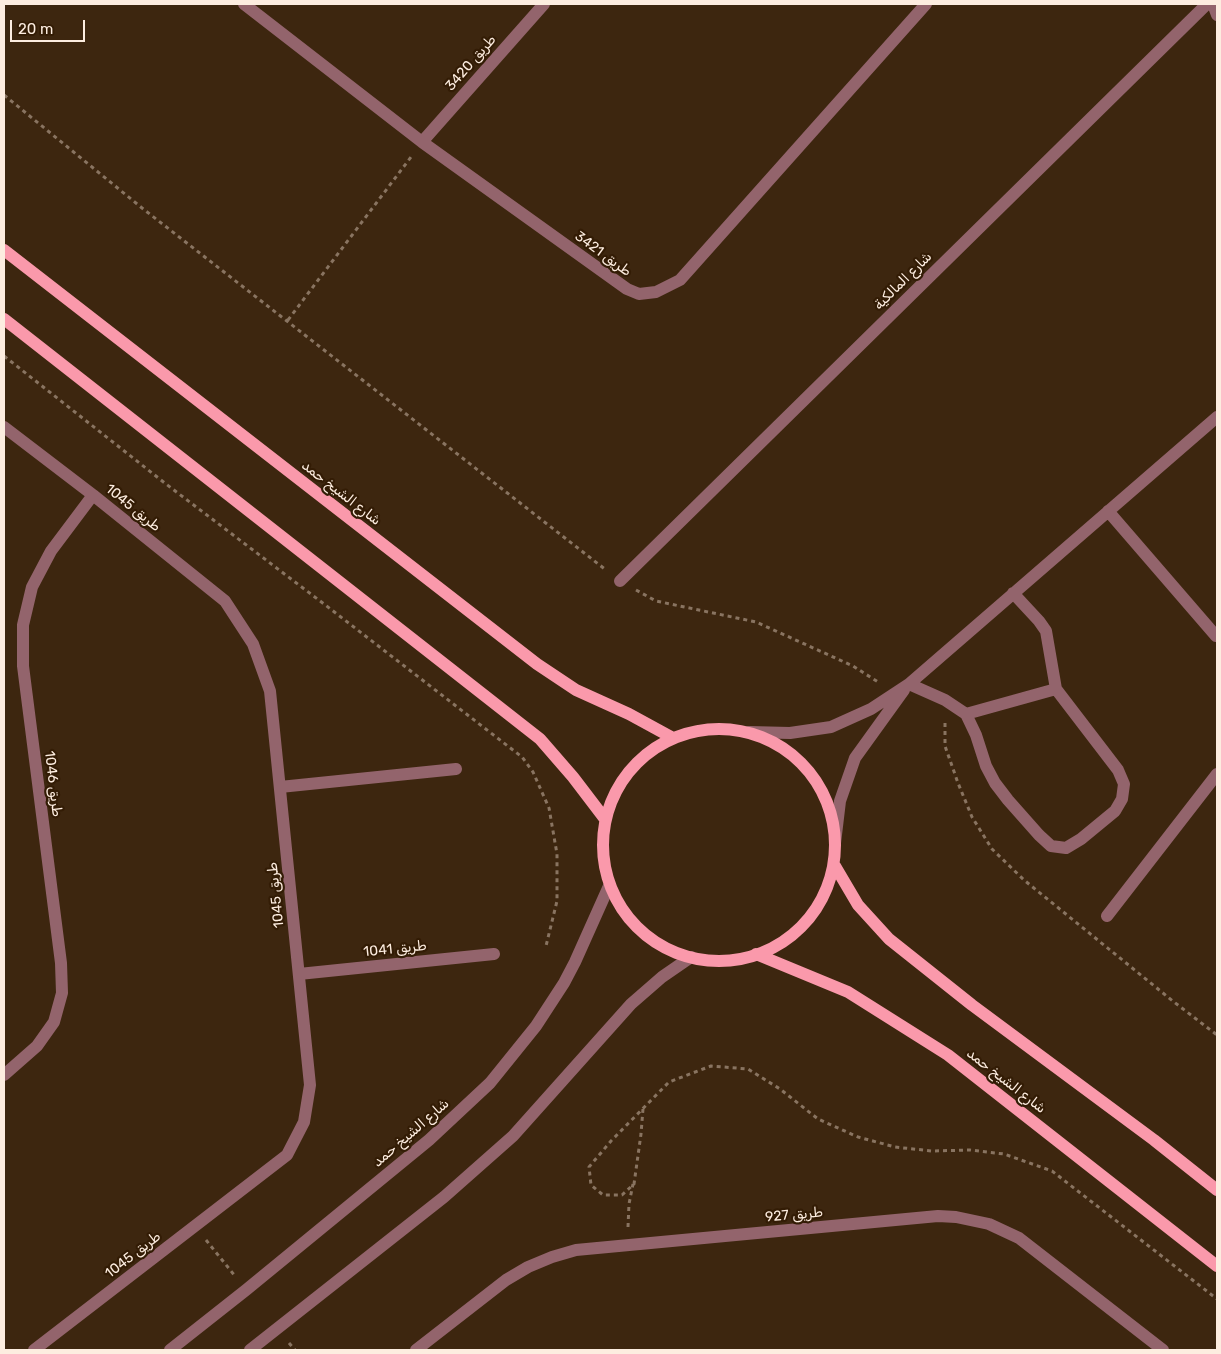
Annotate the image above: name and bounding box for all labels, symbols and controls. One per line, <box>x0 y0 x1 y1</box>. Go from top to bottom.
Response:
scale bar <box>12 10 88 42</box>
text: 20 m <box>18 20 53 38</box>
street label: طريق 3420 <box>442 32 500 94</box>
street label: طريق 3421 <box>572 228 634 280</box>
street label: شارع المالكية <box>870 248 936 314</box>
street label: شارع الشيخ حمد <box>298 457 384 529</box>
street label: طريق 1045 <box>102 481 164 535</box>
street label: طريق 1046 <box>41 750 65 818</box>
street label: طريق 1045 <box>264 861 288 929</box>
street label: طريق 1041 <box>363 937 427 961</box>
street label: شارع الشيخ حمد <box>963 1045 1049 1117</box>
street label: شارع الشيخ حمد <box>369 1095 453 1171</box>
street label: طريق 927 <box>764 1204 824 1226</box>
street label: طريق 1045 <box>102 1228 164 1282</box>

